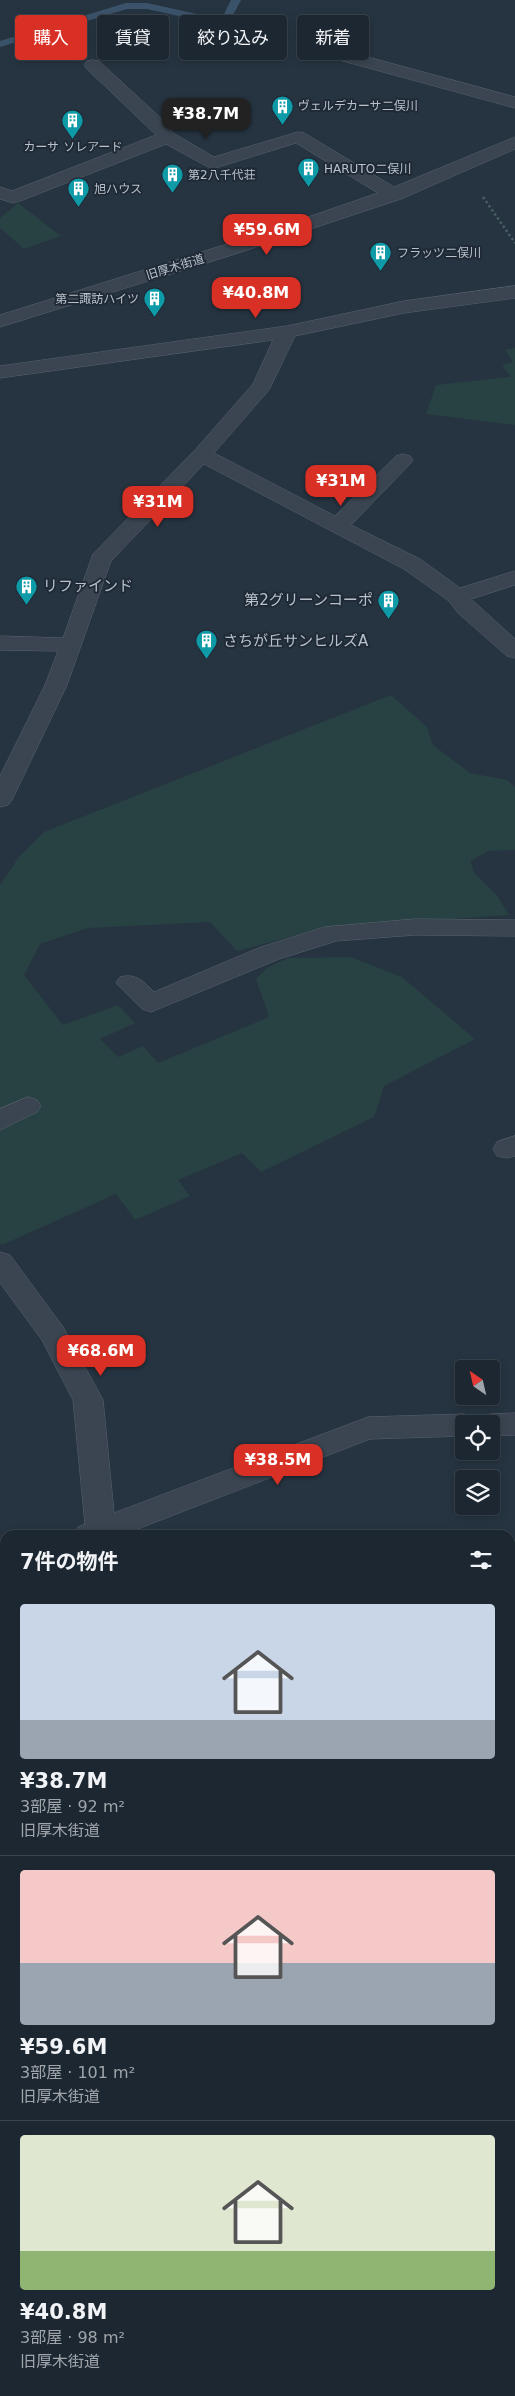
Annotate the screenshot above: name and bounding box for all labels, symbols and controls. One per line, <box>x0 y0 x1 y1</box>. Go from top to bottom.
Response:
chip: 購入 <box>15 15 87 60</box>
chip: 賃貸 <box>97 15 169 60</box>
chip: 絞り込み <box>179 15 287 60</box>
chip: 新着 <box>297 15 369 60</box>
building icon: ヴェルデカーサ二俣川 <box>270 94 294 125</box>
pin: ¥38.7M <box>165 98 247 140</box>
place label: ヴェルデカーサ二俣川 <box>298 99 418 113</box>
text: ¥38.7M <box>173 104 239 123</box>
building icon: カーサ ソレアード <box>61 108 85 139</box>
place label: カーサ ソレアード <box>24 140 122 154</box>
building icon: HARUTO二俣川 <box>296 157 320 188</box>
place label: HARUTO二俣川 <box>324 162 411 176</box>
building icon: 第2八千代荘 <box>160 163 184 194</box>
place label: 第2八千代荘 <box>188 168 256 182</box>
building icon: 旭ハウス <box>66 177 90 208</box>
place label: 旭ハウス <box>94 182 142 196</box>
pin: ¥59.6M <box>226 214 308 256</box>
text: ¥59.6M <box>234 220 300 239</box>
building icon: フラッツ二俣川 <box>369 241 393 272</box>
place label: フラッツ二俣川 <box>397 246 481 260</box>
street label: 旧厚木街道 <box>144 252 206 282</box>
pin: ¥40.8M <box>215 276 297 319</box>
text: ¥40.8M <box>223 283 289 302</box>
building icon: 第二諏訪ハイツ <box>143 287 167 318</box>
place label: 第二諏訪ハイツ <box>55 292 139 306</box>
pin: ¥31M <box>311 464 371 507</box>
text: ¥31M <box>316 471 366 490</box>
pin: ¥31M <box>128 486 188 528</box>
text: ¥31M <box>133 492 183 511</box>
building icon: リファインド <box>15 574 39 605</box>
place label: リファインド <box>43 577 133 595</box>
building icon: 第2グリーンコーポ <box>377 588 401 619</box>
place label: 第2グリーンコーポ <box>244 591 373 609</box>
building icon: さちが丘サンヒルズA <box>195 629 219 660</box>
place label: さちが丘サンヒルズA <box>223 632 369 650</box>
pin: ¥68.6M <box>60 1334 142 1377</box>
text: ¥68.6M <box>68 1341 134 1360</box>
north arrow <box>455 1360 500 1405</box>
map controls <box>455 1360 500 1515</box>
button: locate <box>455 1415 500 1460</box>
pin: ¥38.5M <box>237 1444 319 1486</box>
text: ¥38.5M <box>245 1450 311 1469</box>
button: layers <box>455 1470 500 1515</box>
icon: filters <box>467 1546 495 1574</box>
text: 7件の物件 <box>20 1550 119 1574</box>
icon: home <box>213 1637 303 1727</box>
text: ¥38.7M <box>20 1769 107 1793</box>
text: 3部屋 · 92 m² <box>20 1797 125 1816</box>
text: 旧厚木街道 <box>20 1821 100 1840</box>
icon: home <box>213 1902 303 1992</box>
text: ¥59.6M <box>20 2035 107 2059</box>
text: 3部屋 · 101 m² <box>20 2063 135 2082</box>
text: 旧厚木街道 <box>20 2087 100 2106</box>
icon: home <box>213 2167 303 2257</box>
text: ¥40.8M <box>20 2300 107 2324</box>
text: 3部屋 · 98 m² <box>20 2328 125 2347</box>
text: 旧厚木街道 <box>20 2352 100 2371</box>

